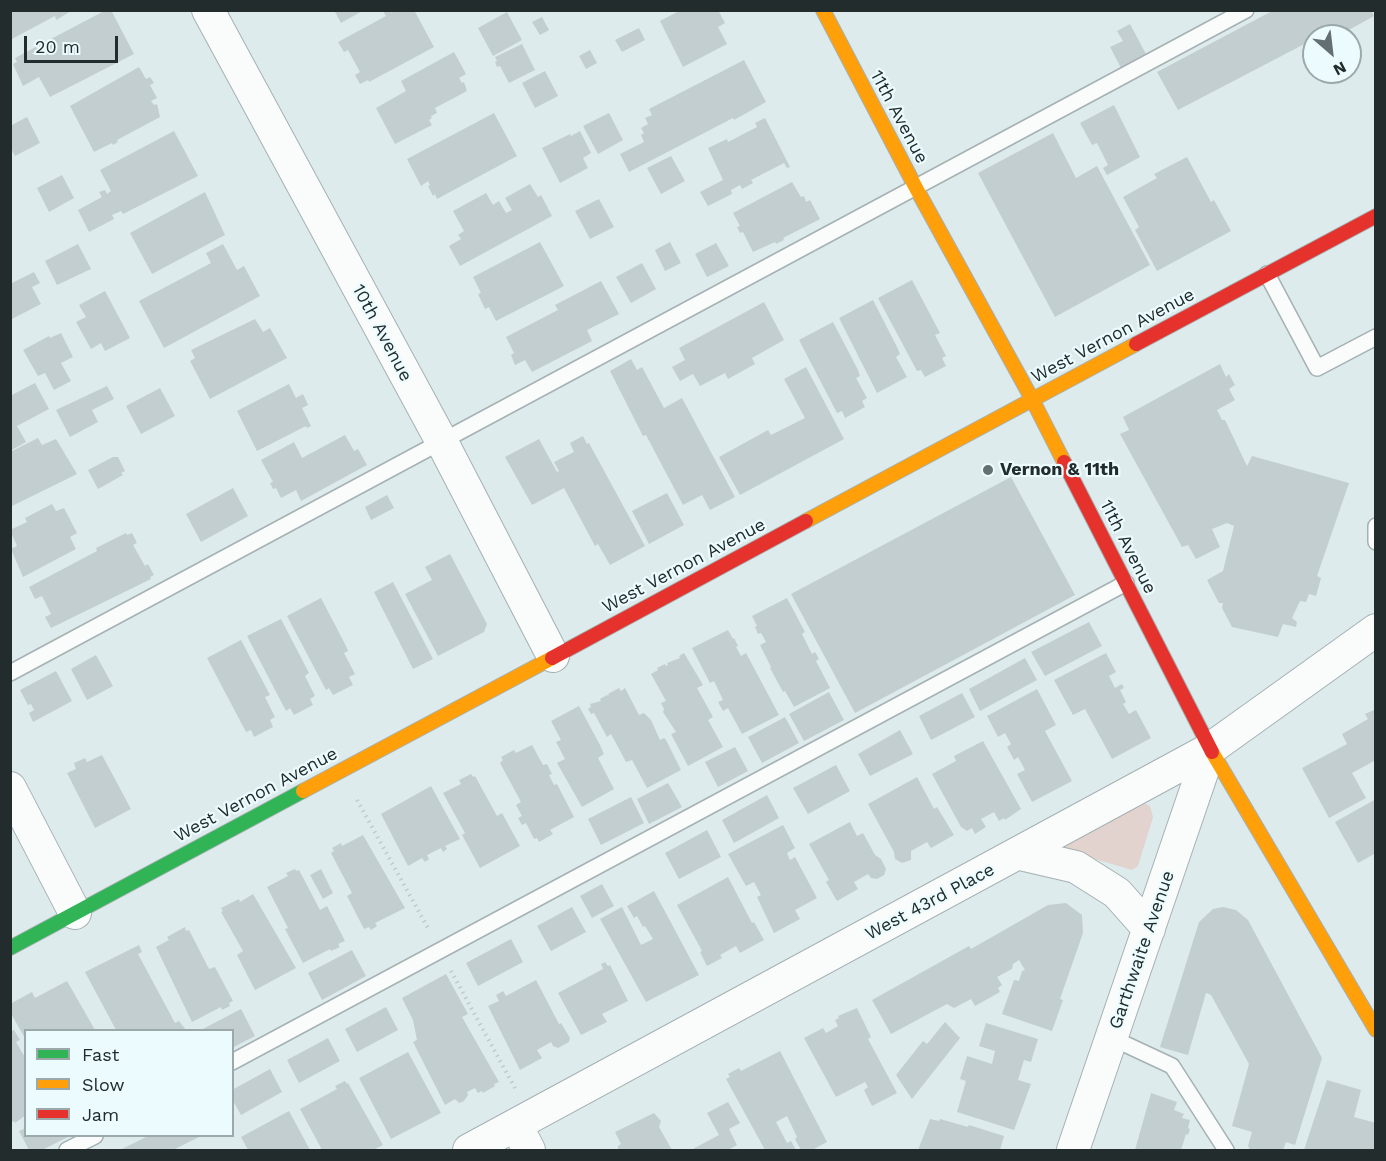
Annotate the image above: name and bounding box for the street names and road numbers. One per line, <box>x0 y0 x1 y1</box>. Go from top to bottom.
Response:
street label: 11th Avenue <box>865 67 933 167</box>
street label: 10th Avenue <box>347 281 417 385</box>
street label: West Vernon Avenue <box>1028 284 1198 388</box>
street label: 11th Avenue <box>1095 496 1161 598</box>
street label: West Vernon Avenue <box>599 514 769 618</box>
street label: West Vernon Avenue <box>171 743 341 847</box>
street label: West 43rd Place <box>862 859 998 945</box>
street label: Garthwaite Avenue <box>1105 868 1179 1032</box>

